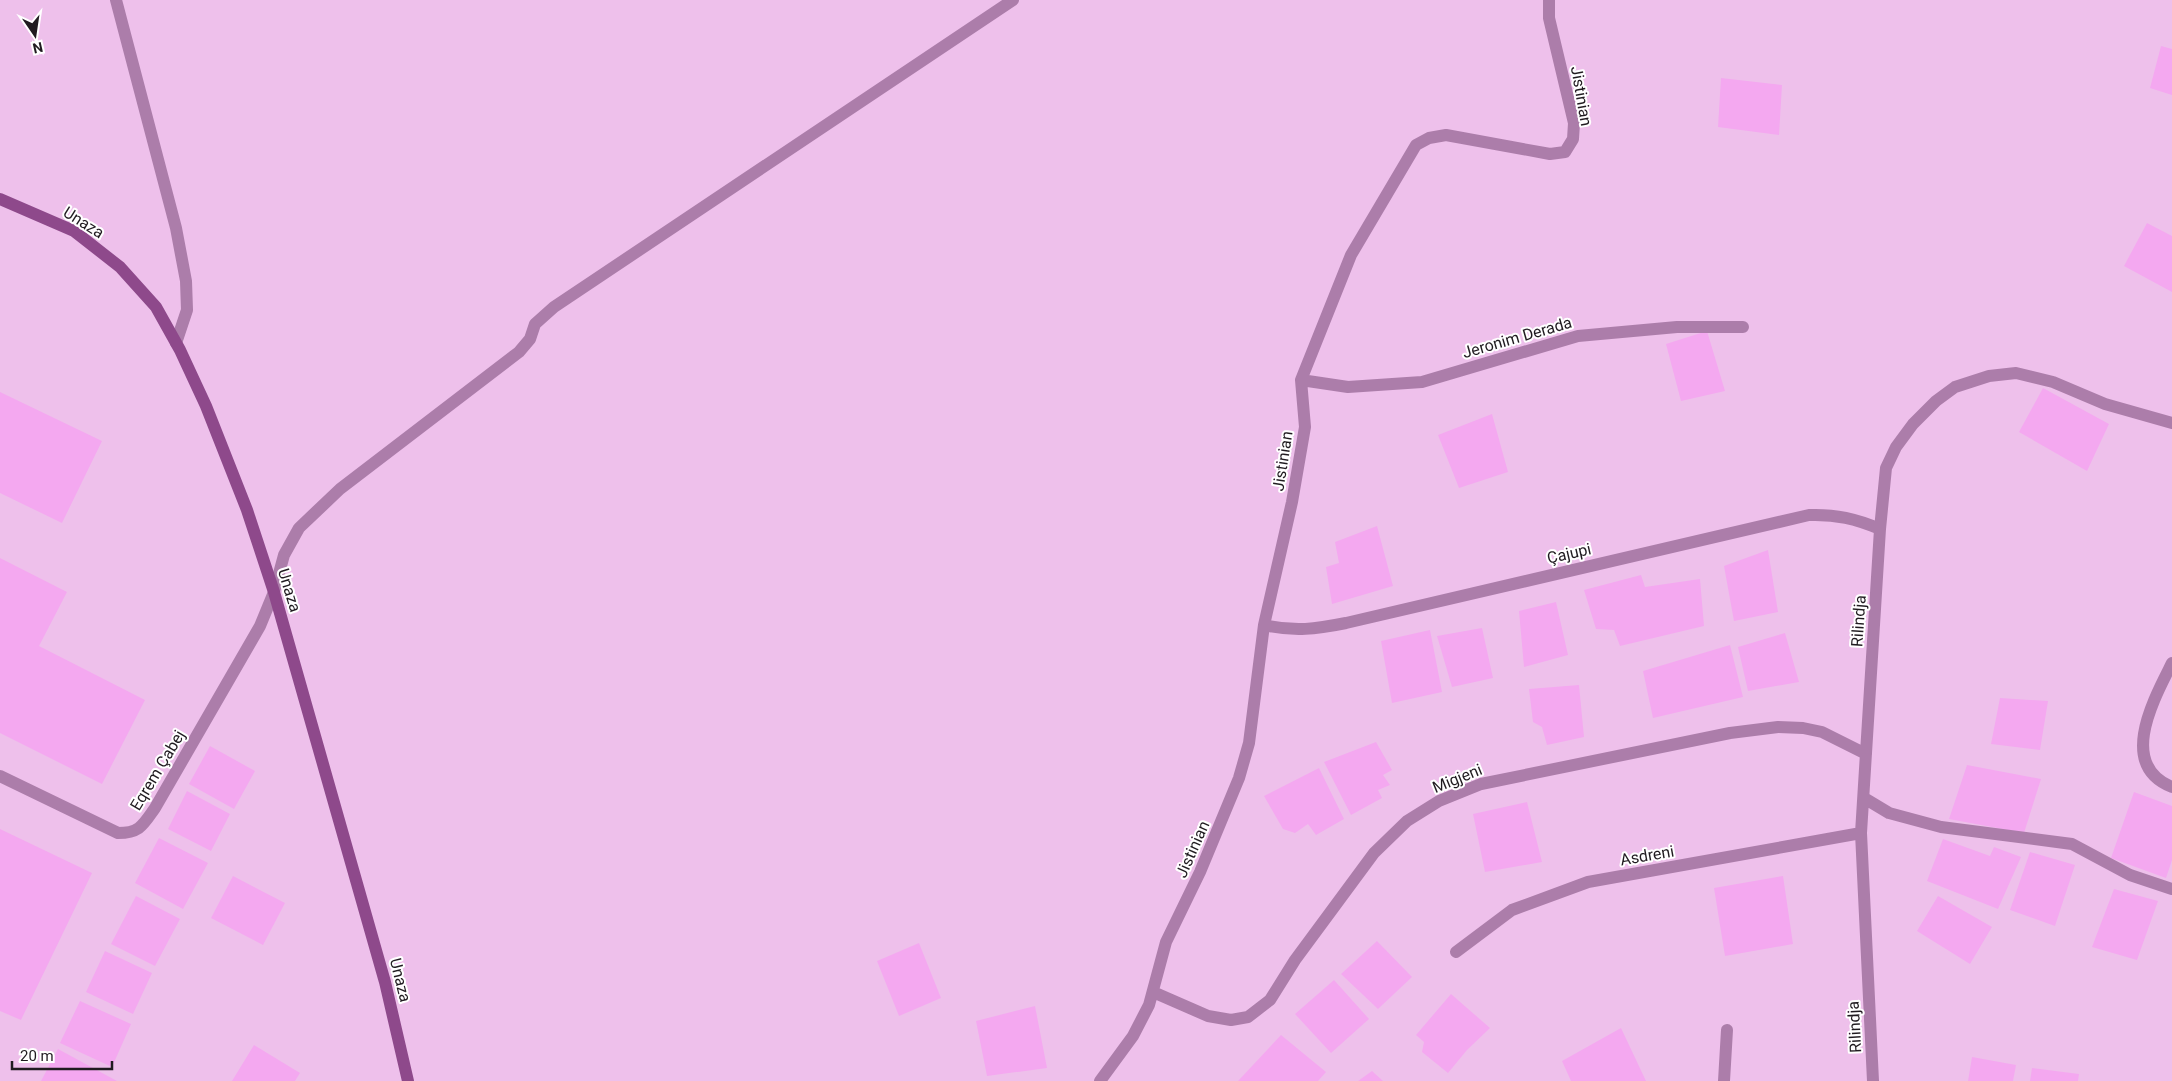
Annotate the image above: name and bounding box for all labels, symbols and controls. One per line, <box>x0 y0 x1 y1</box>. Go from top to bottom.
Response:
north arrow <box>10 10 60 60</box>
text: N <box>31 39 45 57</box>
street label: Jistinian <box>1567 65 1596 127</box>
street label: Unaza <box>60 203 108 242</box>
street label: Jeronim Derada <box>1460 313 1574 362</box>
street label: Jistinian <box>1268 430 1297 492</box>
street label: Çajupi <box>1545 539 1593 568</box>
street label: Unaza <box>274 566 305 614</box>
street label: Rilindja <box>1847 594 1870 648</box>
street label: Eqrem Çabej <box>126 727 189 814</box>
street label: Migjeni <box>1430 760 1485 797</box>
street label: Jistinian <box>1171 818 1213 881</box>
street label: Asdreni <box>1619 841 1675 870</box>
street label: Unaza <box>386 956 415 1004</box>
street label: Rilindja <box>1844 1001 1865 1053</box>
scale bar <box>12 1038 112 1070</box>
text: 20 m <box>20 1047 54 1065</box>

